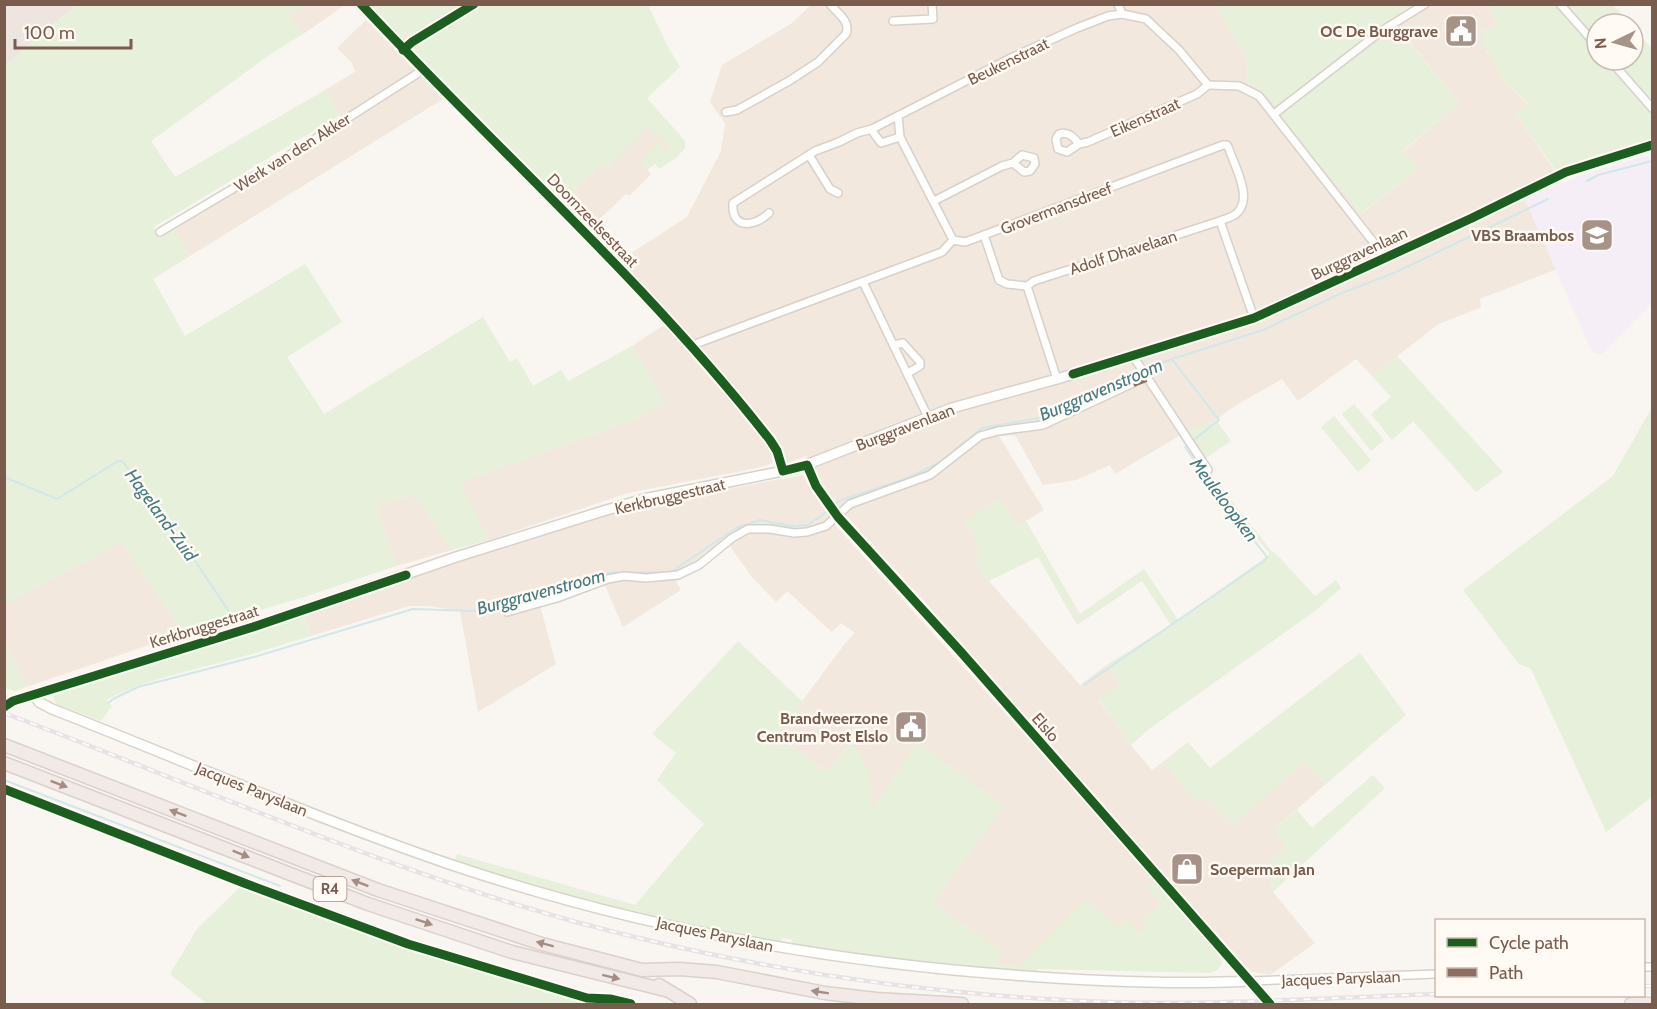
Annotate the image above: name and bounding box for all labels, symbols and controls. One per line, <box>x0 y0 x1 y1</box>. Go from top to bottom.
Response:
scale bar <box>15 12 130 50</box>
north arrow <box>1585 12 1645 72</box>
public building icon: OC De Burggrave <box>1443 13 1479 49</box>
text: 100 m <box>24 22 75 44</box>
place label: OC De Burggrave <box>1320 22 1438 41</box>
street label: Beukenstraat <box>965 33 1052 89</box>
text: N <box>1591 37 1611 50</box>
street label: Eikenstraat <box>1107 93 1183 141</box>
street label: Werk van den Akker <box>231 109 355 196</box>
street label: Doornzeelsestraat <box>543 169 643 272</box>
street label: Grovermansdreef <box>998 178 1115 238</box>
school or university icon: VBS Braambos <box>1579 217 1615 253</box>
street label: Burggravenlaan <box>1308 223 1410 284</box>
street label: Adolf Dhavelaan <box>1067 226 1179 279</box>
place label: VBS Braambos <box>1471 226 1574 245</box>
water label: Burggravenstroom <box>1036 354 1166 426</box>
street label: Burggravenlaan <box>853 400 957 455</box>
water label: Meuleloopken <box>1185 453 1263 546</box>
water label: Hageland-Zuid <box>120 465 202 566</box>
street label: Kerkbruggestraat <box>613 474 728 518</box>
water label: Burggravenstroom <box>474 564 608 620</box>
street label: Kerkbruggestraat <box>147 601 261 652</box>
place label: Brandweerzone Centrum Post Elslo <box>757 709 888 746</box>
public building icon: Brandweerzone Centrum Post Elslo <box>893 709 929 745</box>
street label: Elslo <box>1028 709 1063 746</box>
street label: Jacques Paryslaan <box>192 758 311 821</box>
one-way arrow <box>50 779 68 789</box>
one-way arrow <box>169 807 187 817</box>
one-way arrow <box>232 850 250 859</box>
shop icon: Soeperman Jan <box>1169 851 1205 887</box>
place label: Soeperman Jan <box>1210 860 1315 879</box>
road number: R4 <box>314 877 346 901</box>
one-way arrow <box>351 877 369 887</box>
street label: Jacques Paryslaan <box>654 913 775 956</box>
one-way arrow <box>415 918 433 928</box>
legend <box>1435 919 1645 997</box>
text: Cycle path <box>1489 932 1569 954</box>
one-way arrow <box>536 939 554 948</box>
text: Path <box>1489 962 1523 984</box>
street label: Jacques Paryslaan <box>1280 967 1401 990</box>
one-way arrow <box>601 973 620 983</box>
one-way arrow <box>811 987 830 996</box>

